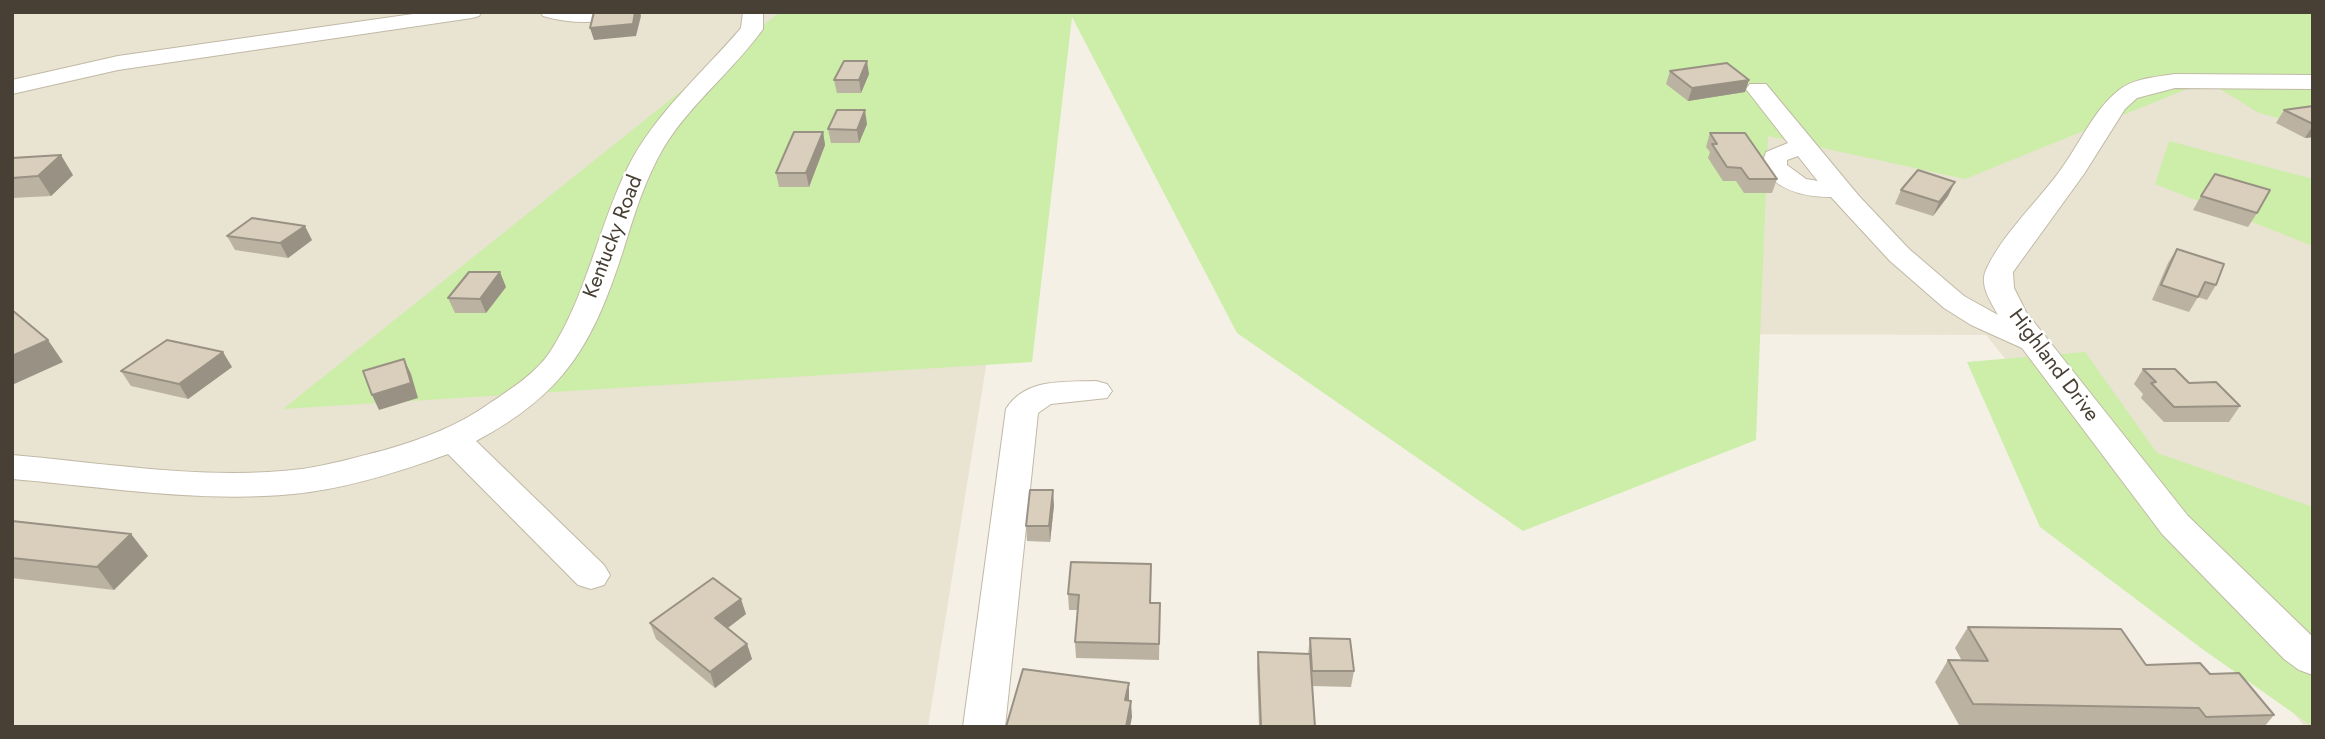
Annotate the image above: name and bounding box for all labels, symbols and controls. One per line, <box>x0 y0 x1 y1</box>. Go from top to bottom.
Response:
street label: Kentucky Road <box>579 172 649 302</box>
street label: Highland Drive <box>2003 305 2103 427</box>

